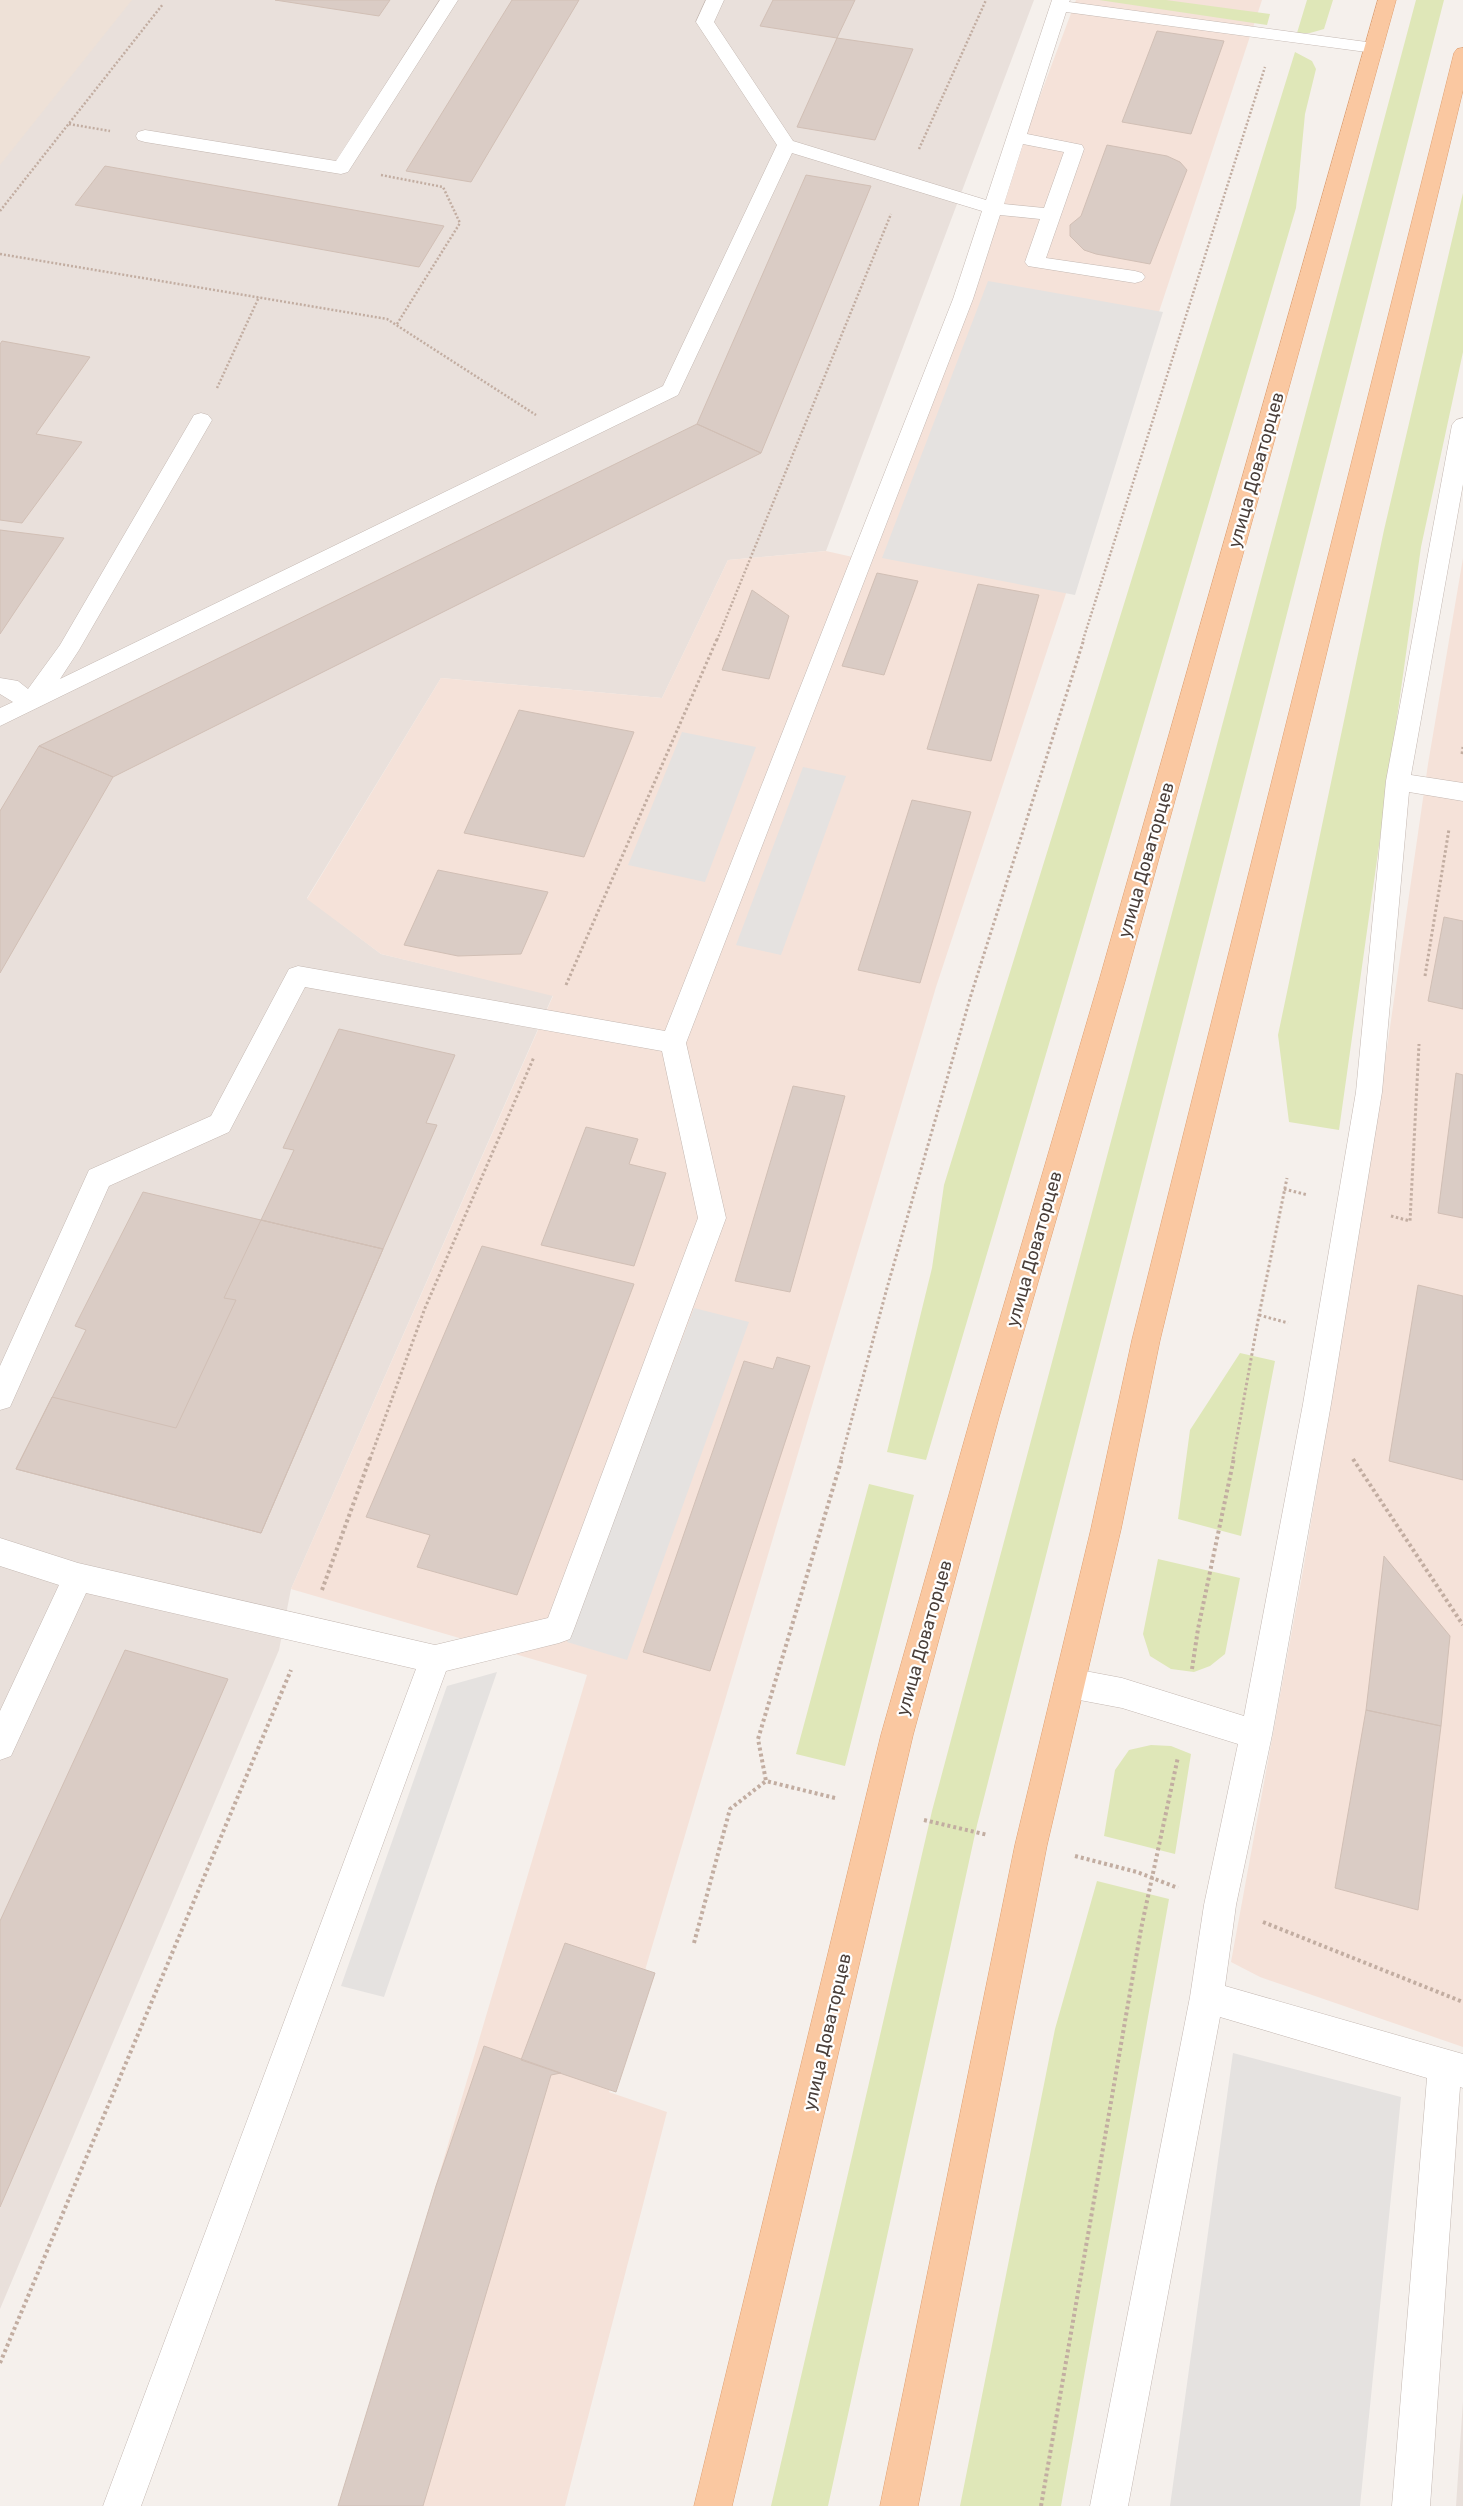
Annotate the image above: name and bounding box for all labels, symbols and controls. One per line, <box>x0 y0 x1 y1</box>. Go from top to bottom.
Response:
street label: улица Доваторцев <box>1223 390 1289 550</box>
street label: улица Доваторцев <box>1113 780 1179 940</box>
street label: улица Доваторцев <box>1001 1169 1067 1329</box>
street label: улица Доваторцев <box>891 1558 957 1718</box>
street label: улица Доваторцев <box>798 1951 856 2113</box>

